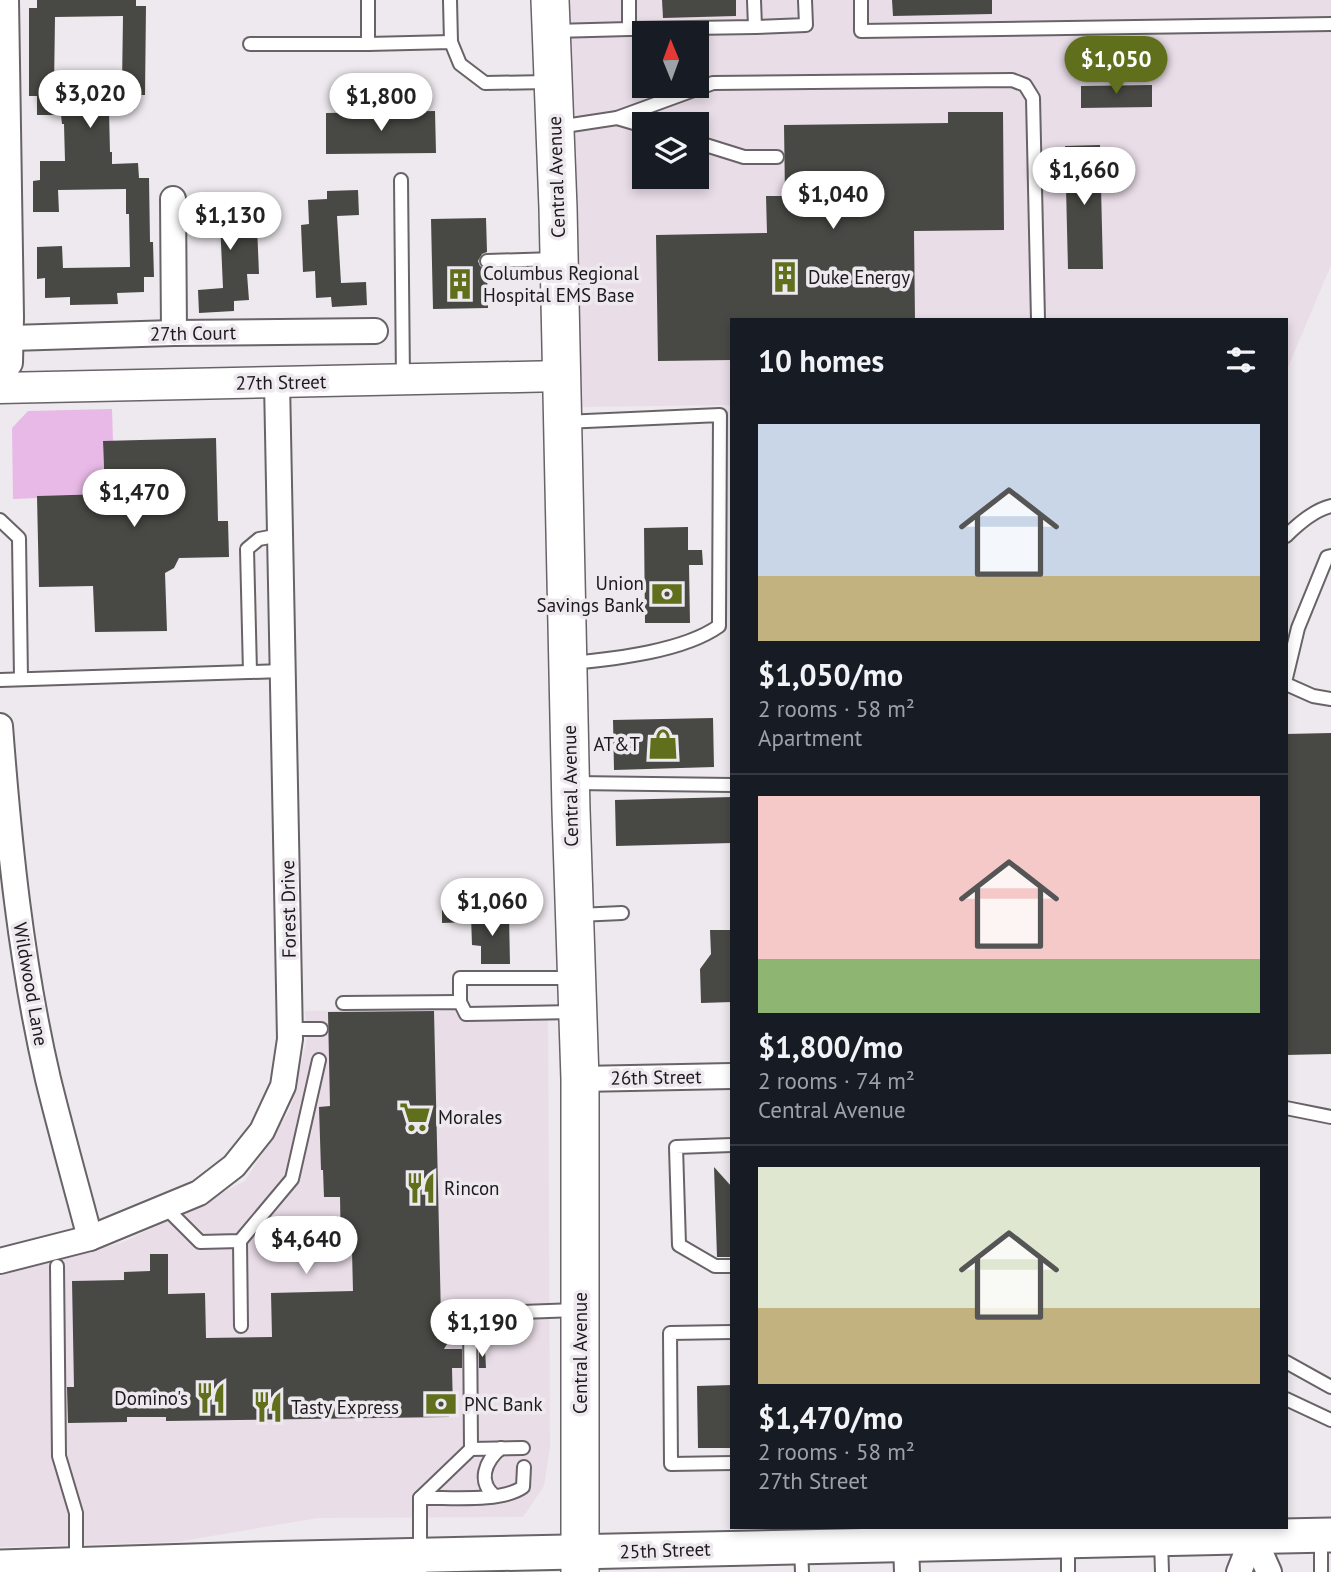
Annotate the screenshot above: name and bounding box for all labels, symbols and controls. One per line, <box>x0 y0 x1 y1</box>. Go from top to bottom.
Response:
north arrow <box>632 21 709 98</box>
map controls <box>632 21 709 189</box>
pin: $1,050 <box>1059 36 1173 96</box>
text: $1,050 <box>1080 44 1152 73</box>
pin: $3,020 <box>33 71 147 130</box>
pin: $1,800 <box>324 74 438 133</box>
text: $3,020 <box>54 78 126 107</box>
text: $1,800 <box>345 81 417 110</box>
button: layers <box>632 112 709 189</box>
street label: Central Avenue <box>542 116 570 238</box>
pin: $1,660 <box>1027 148 1141 207</box>
text: $1,660 <box>1048 155 1120 184</box>
pin: $1,040 <box>776 172 890 231</box>
text: $1,040 <box>797 179 869 208</box>
pin: $1,130 <box>173 192 287 252</box>
text: $1,130 <box>194 200 266 229</box>
building icon: Duke Energy <box>768 260 802 294</box>
place label: Columbus Regional Hospital EMS Base <box>483 261 639 307</box>
place label: Duke Energy <box>808 265 910 289</box>
building icon: Columbus Regional Hospital EMS Base <box>443 267 477 301</box>
street label: 27th Court <box>150 320 237 346</box>
text: 10 homes <box>758 341 884 380</box>
icon: filters <box>1222 341 1260 379</box>
street label: 27th Street <box>235 369 327 395</box>
icon: home <box>946 469 1072 595</box>
pin: $1,470 <box>77 470 191 529</box>
text: $1,470 <box>98 477 170 506</box>
place label: Union Savings Bank <box>537 571 644 617</box>
bank icon: Union Savings Bank <box>650 577 684 611</box>
text: $1,050/mo <box>758 655 903 694</box>
text: 2 rooms · 58 m² <box>758 694 915 723</box>
text: Apartment <box>758 723 862 752</box>
street label: Central Avenue <box>557 725 583 847</box>
shop icon: AT&T <box>646 727 680 761</box>
place label: AT&T <box>594 732 640 756</box>
icon: home <box>946 841 1072 967</box>
street label: Forest Drive <box>275 860 301 958</box>
pin: $1,060 <box>435 878 549 938</box>
text: $1,060 <box>456 886 528 915</box>
street label: Wildwood Lane <box>8 920 54 1048</box>
text: $1,800/mo <box>758 1027 903 1066</box>
street label: 26th Street <box>610 1064 702 1090</box>
text: 2 rooms · 74 m² <box>758 1066 915 1095</box>
text: Central Avenue <box>758 1095 906 1124</box>
supermarket icon: Morales <box>398 1100 432 1134</box>
place label: Morales <box>438 1105 502 1129</box>
restaurant icon: Rincon <box>404 1171 438 1205</box>
place label: Rincon <box>444 1176 500 1200</box>
icon: home <box>946 1212 1072 1338</box>
pin: $4,640 <box>249 1216 363 1276</box>
text: $4,640 <box>270 1224 342 1253</box>
street label: Central Avenue <box>568 1292 592 1414</box>
pin: $1,190 <box>425 1300 539 1359</box>
text: $1,190 <box>446 1307 518 1336</box>
restaurant icon: Domino's <box>194 1381 228 1415</box>
place label: Domino's <box>114 1386 188 1410</box>
bank icon: PNC Bank <box>424 1387 458 1421</box>
restaurant icon: Tasty Express <box>251 1390 285 1424</box>
place label: PNC Bank <box>464 1392 543 1416</box>
place label: Tasty Express <box>291 1395 399 1419</box>
text: $1,470/mo <box>758 1398 903 1437</box>
text: 2 rooms · 58 m² <box>758 1437 915 1466</box>
text: 27th Street <box>758 1466 868 1495</box>
street label: 25th Street <box>619 1536 712 1564</box>

